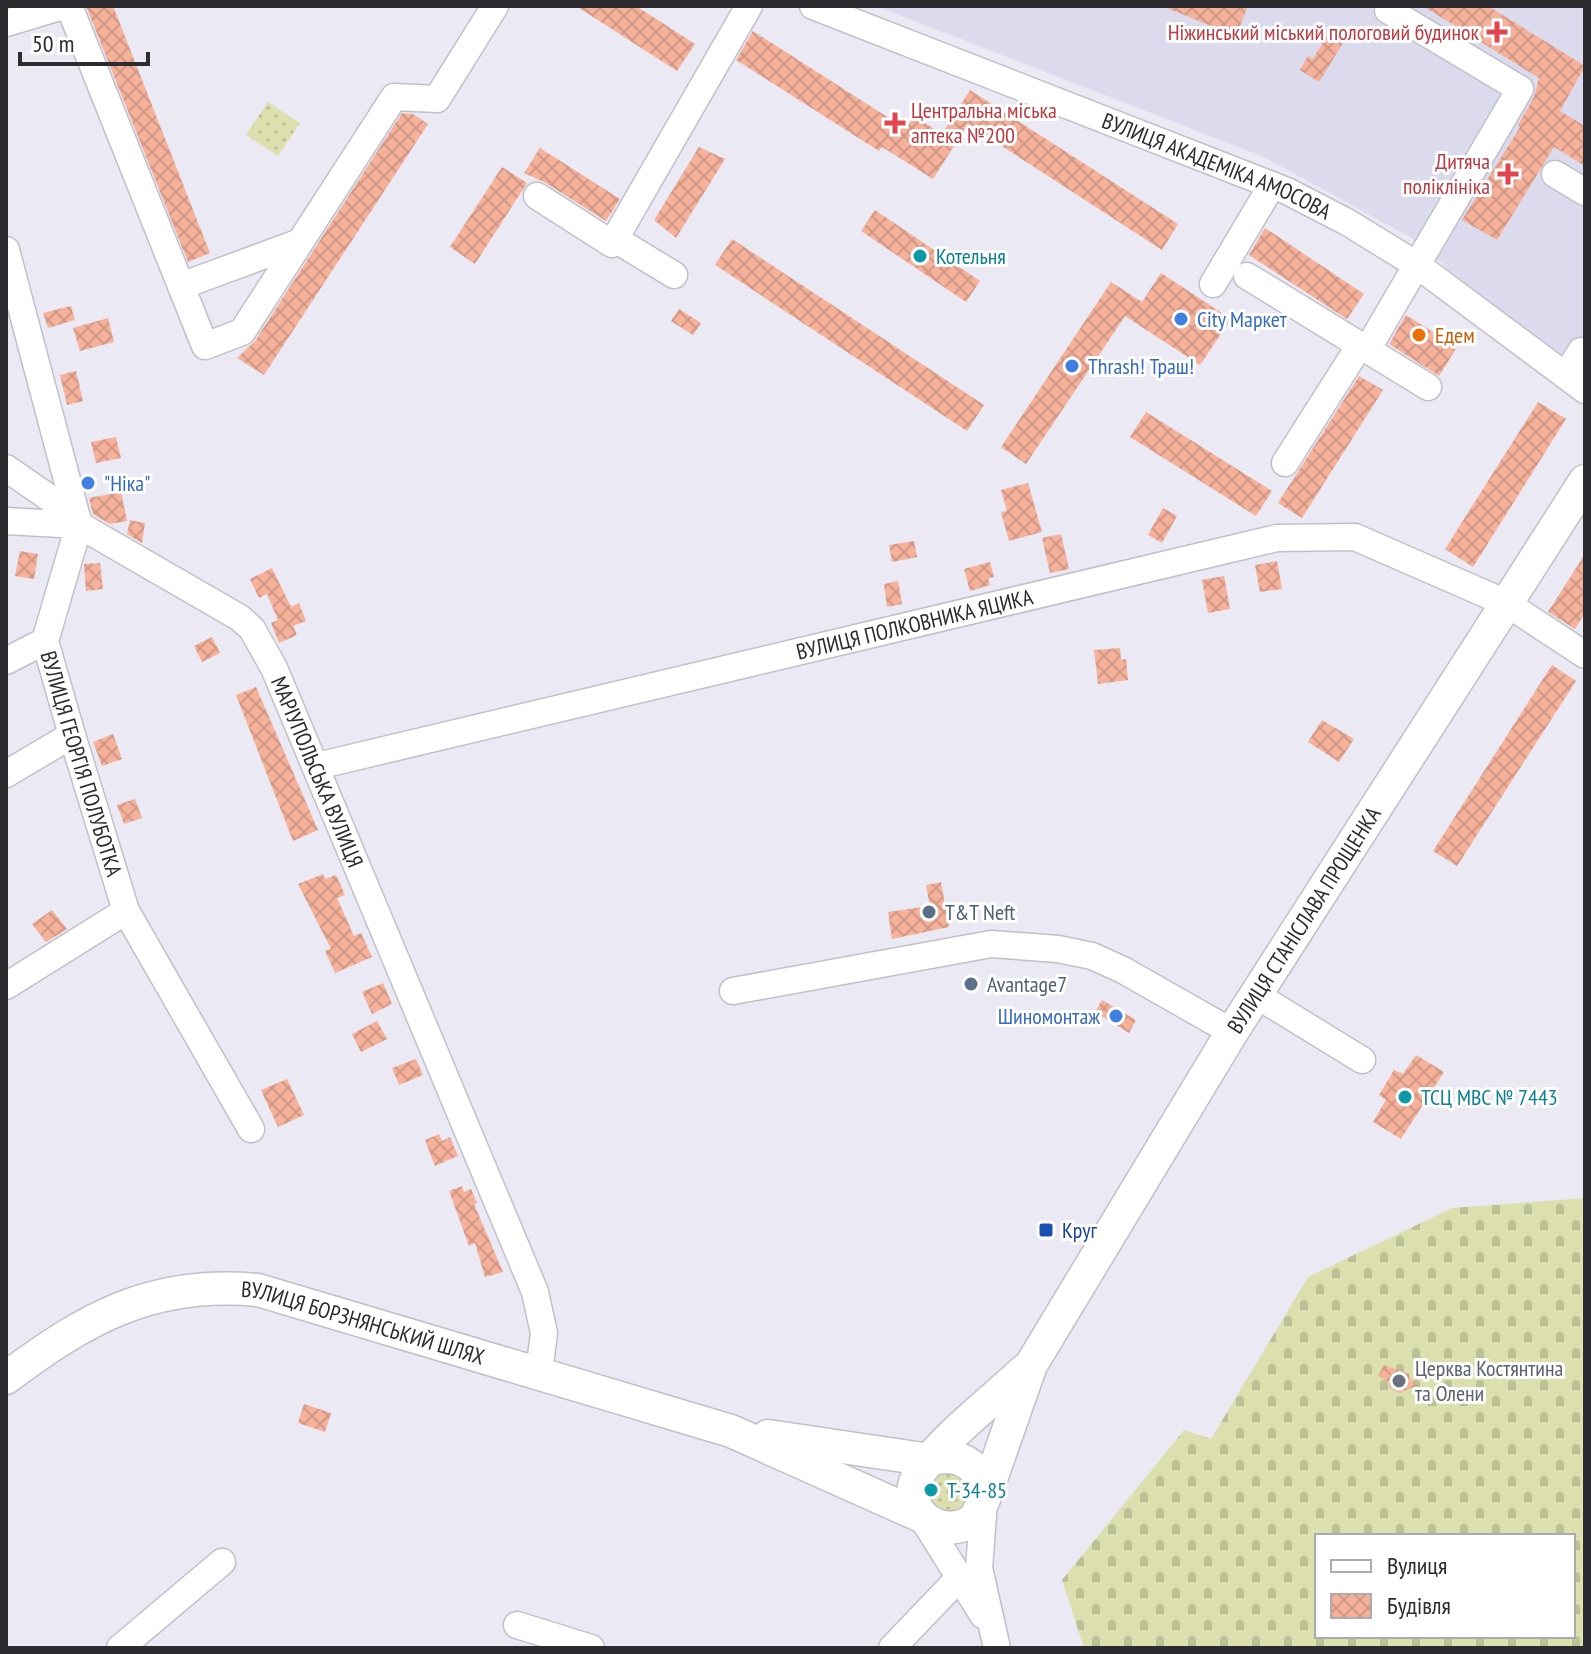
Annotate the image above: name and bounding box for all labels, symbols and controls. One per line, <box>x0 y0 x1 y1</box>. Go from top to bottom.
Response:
scale bar <box>20 16 148 66</box>
place label: Ніжинський міський пологовий будинок <box>1168 18 1479 46</box>
marker: Ніжинський міський пологовий будинок <box>1486 21 1508 43</box>
text: 50 m <box>32 28 74 59</box>
place label: Центральна міська аптека №200 <box>911 96 1057 149</box>
street label: ВУЛИЦЯ АКАДЕМІКА АМОСОВА <box>1098 106 1336 226</box>
marker: Центральна міська аптека №200 <box>886 114 904 132</box>
place label: Дитяча поліклініка <box>1403 147 1490 200</box>
marker: Дитяча поліклініка <box>1497 163 1519 185</box>
place label: Котельня <box>936 242 1006 270</box>
marker: Котельня <box>911 247 929 265</box>
place label: City Маркет <box>1197 305 1288 333</box>
marker: City Маркет <box>1172 310 1190 328</box>
place label: Едем <box>1435 321 1475 349</box>
marker: Едем <box>1410 326 1428 344</box>
place label: Thrash! Траш! <box>1088 352 1194 380</box>
marker: Thrash! Траш! <box>1063 357 1081 375</box>
place label: "Ніка" <box>104 469 150 497</box>
marker: "Ніка" <box>79 474 97 492</box>
street label: ВУЛИЦЯ ПОЛКОВНИКА ЯЦИКА <box>793 582 1036 666</box>
street label: ВУЛИЦЯ ГЕОРГІЯ ПОЛУБОТКА <box>35 648 129 880</box>
street label: МАРІУПОЛЬСЬКА ВУЛИЦЯ <box>265 672 370 871</box>
street label: ВУЛИЦЯ СТАНІСЛАВА ПРОЩЕНКА <box>1221 801 1387 1039</box>
place label: T&T Neft <box>945 898 1015 926</box>
marker: T&T Neft <box>920 903 938 921</box>
place label: Avantage7 <box>987 970 1067 998</box>
marker: Avantage7 <box>962 975 980 993</box>
place label: Шиномонтаж <box>998 1002 1100 1030</box>
marker: Шиномонтаж <box>1107 1007 1125 1025</box>
place label: ТСЦ МВС № 7443 <box>1421 1083 1558 1111</box>
marker: ТСЦ МВС № 7443 <box>1396 1088 1414 1106</box>
place label: Круг <box>1062 1216 1097 1244</box>
marker: Круг <box>1037 1221 1055 1239</box>
street label: ВУЛИЦЯ БОРЗНЯНСЬКИЙ ШЛЯХ <box>240 1275 488 1371</box>
place label: Церква Костянтина та Олени <box>1415 1354 1563 1407</box>
marker: Церква Костянтина та Олени <box>1390 1372 1408 1390</box>
place label: Т-34-85 <box>947 1476 1007 1504</box>
marker: Т-34-85 <box>922 1481 940 1499</box>
legend <box>1315 1534 1575 1638</box>
text: Вулиця <box>1387 1550 1447 1581</box>
text: Будівля <box>1387 1590 1451 1621</box>

